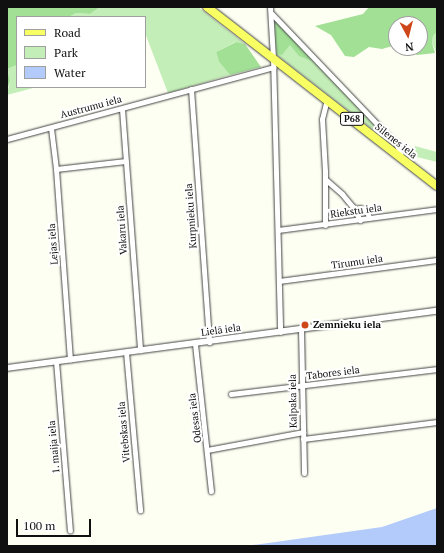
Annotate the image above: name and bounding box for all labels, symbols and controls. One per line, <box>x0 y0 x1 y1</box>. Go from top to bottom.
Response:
legend <box>16 16 146 88</box>
north arrow <box>388 16 428 56</box>
text: Road <box>54 25 81 40</box>
text: N <box>404 39 414 54</box>
text: Park <box>54 45 78 60</box>
text: Water <box>54 65 86 80</box>
street label: Austrumu iela <box>59 93 123 121</box>
road number: P68 <box>340 112 364 126</box>
street label: Silenes iela <box>373 121 419 161</box>
street label: Kurpnieku iela <box>183 183 199 249</box>
street label: Riekstu iela <box>329 201 383 221</box>
street label: Vakaru iela <box>114 205 130 255</box>
street label: Lejas iela <box>46 223 60 265</box>
street label: Tīrumu iela <box>330 252 384 272</box>
place label: Zemnieku iela <box>313 319 381 331</box>
marker: Zemnieku iela <box>300 320 310 330</box>
street label: Lielā iela <box>200 321 242 339</box>
street label: Tabores iela <box>306 364 360 382</box>
street label: Kalpaka iela <box>287 374 299 428</box>
street label: Odesas iela <box>186 392 204 444</box>
street label: Vitebskas iela <box>115 401 133 463</box>
street label: 1. maija iela <box>46 420 62 474</box>
scale bar <box>18 511 93 537</box>
text: 100 m <box>23 518 55 533</box>

